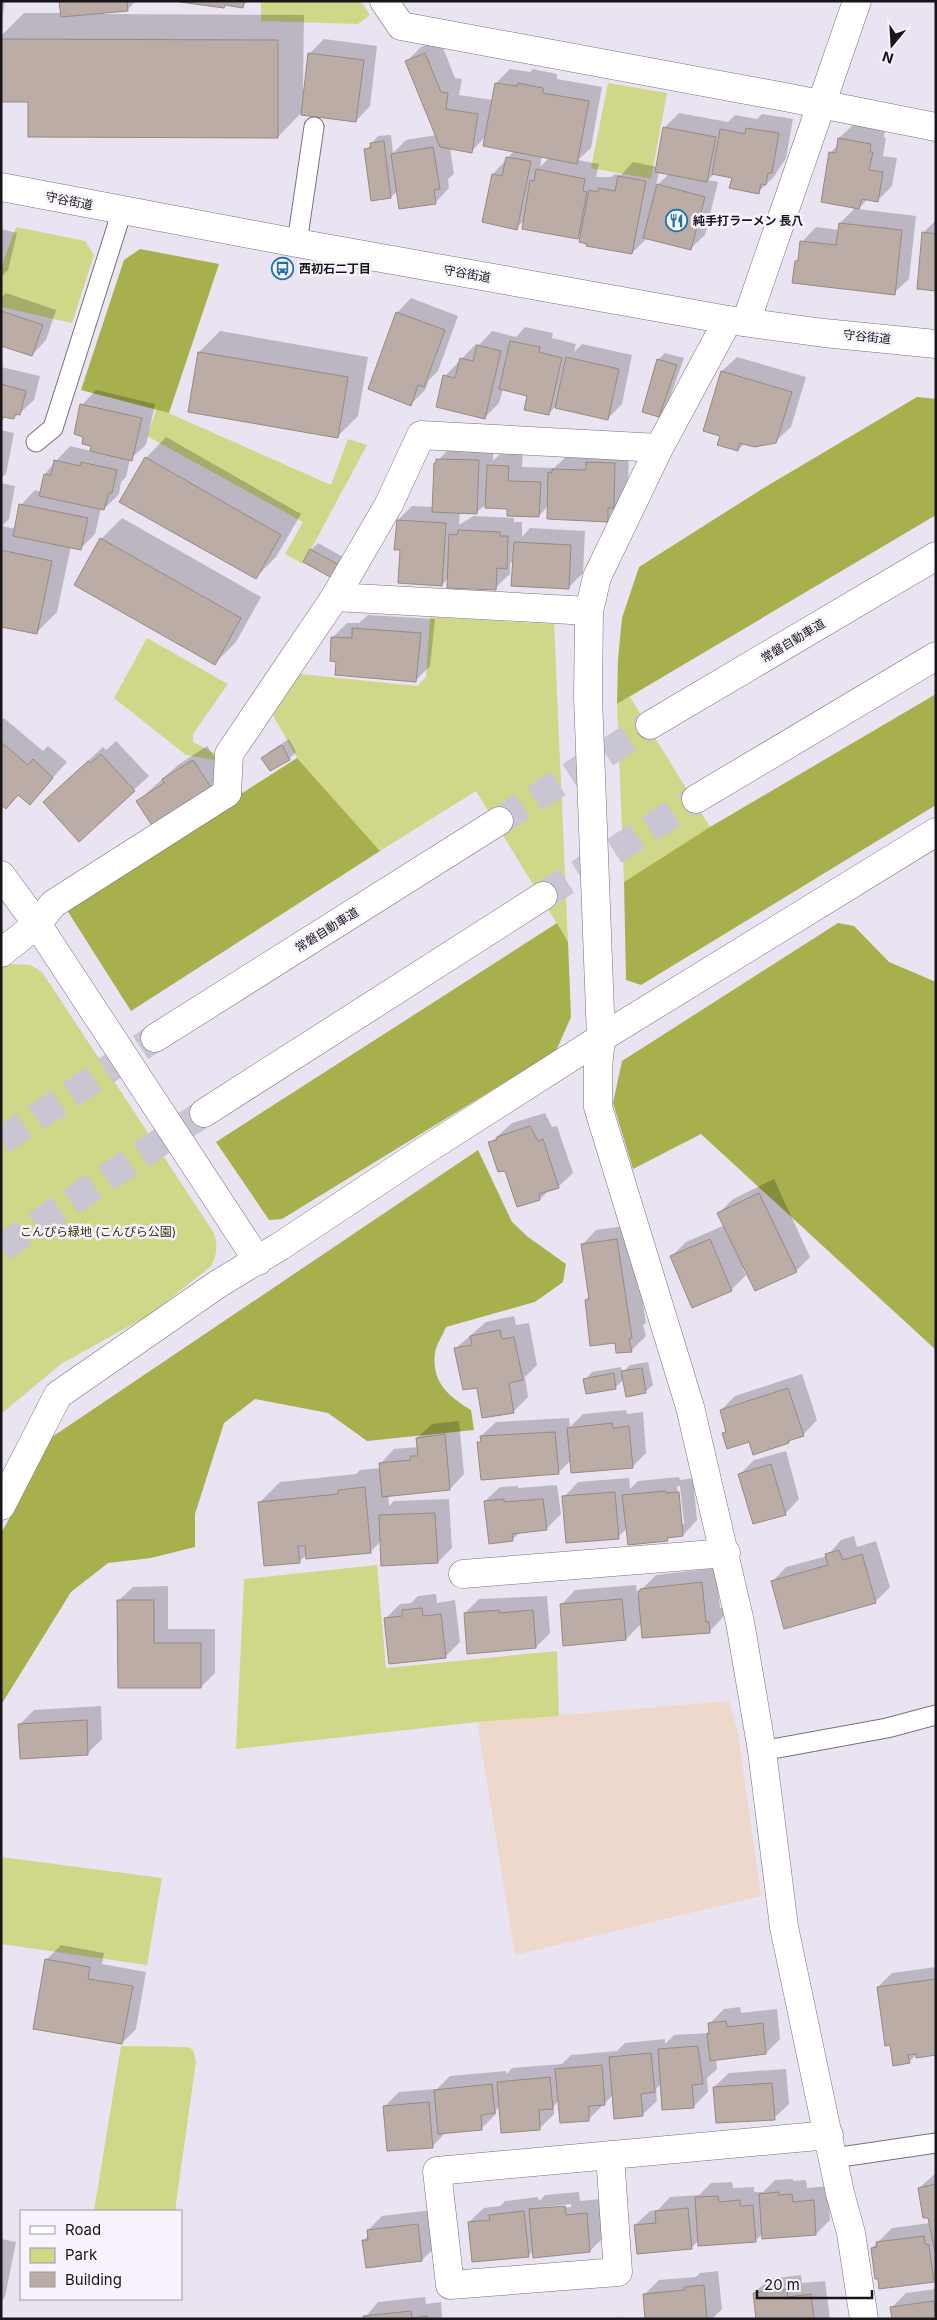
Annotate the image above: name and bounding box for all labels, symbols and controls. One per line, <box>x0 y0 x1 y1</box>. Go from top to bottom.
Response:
north arrow <box>867 20 917 70</box>
text: N <box>880 48 896 68</box>
street label: 守谷街道 <box>44 189 94 212</box>
restaurant icon: 純手打ラーメン 長八 <box>665 209 689 233</box>
place label: 純手打ラーメン 長八 <box>693 213 803 228</box>
bus stop icon: 西初石二丁目 <box>271 257 295 281</box>
place label: 西初石二丁目 <box>299 261 371 276</box>
street label: 守谷街道 <box>442 262 492 285</box>
street label: 守谷街道 <box>842 327 892 346</box>
street label: 常磐自動車道 <box>758 616 827 666</box>
street label: 常磐自動車道 <box>292 904 361 955</box>
park label: こんぴら緑地 (こんぴら公園) <box>20 1224 176 1239</box>
legend <box>20 2210 182 2300</box>
text: Road <box>65 2220 101 2239</box>
text: Park <box>65 2245 98 2264</box>
scale bar <box>757 2268 872 2300</box>
text: Building <box>65 2270 122 2289</box>
text: 20 m <box>764 2275 800 2294</box>

